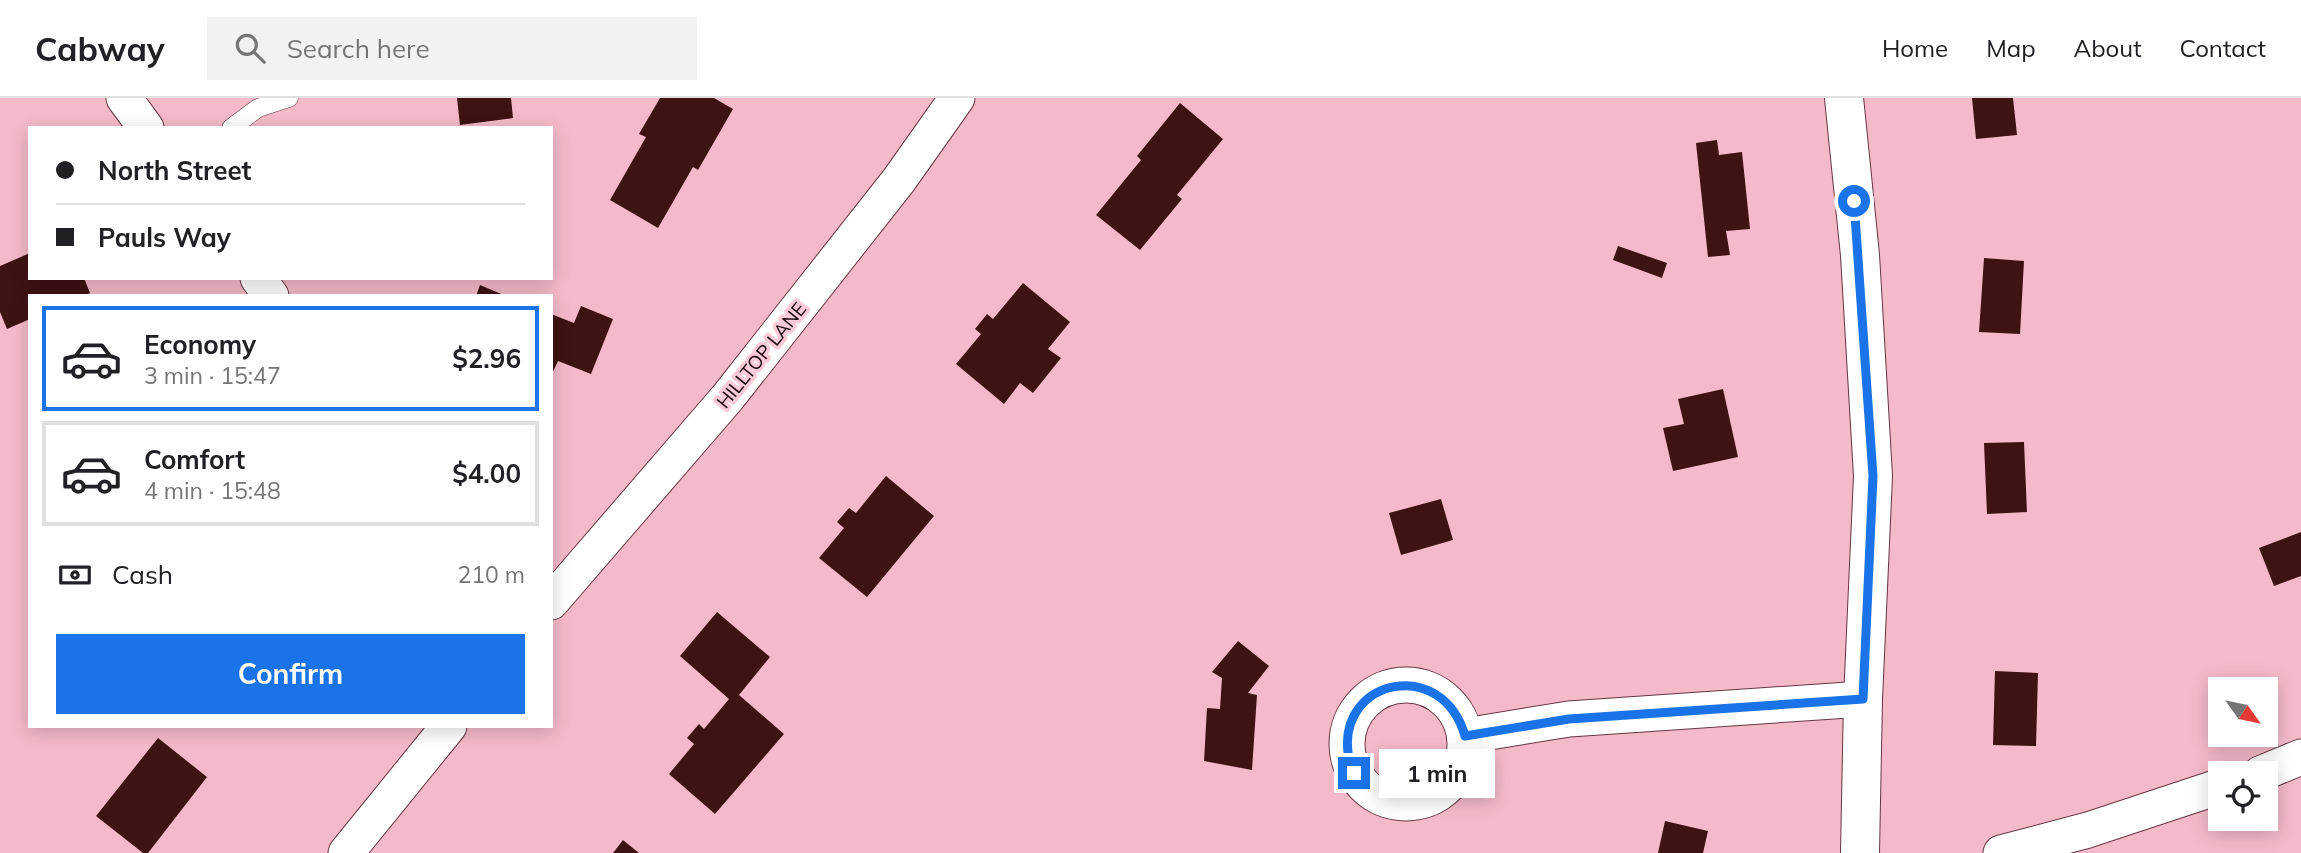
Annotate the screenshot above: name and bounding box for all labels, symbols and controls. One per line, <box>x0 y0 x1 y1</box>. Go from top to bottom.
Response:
search box <box>207 17 697 80</box>
text: Cabway <box>35 28 165 69</box>
icon: search <box>231 29 269 67</box>
text: Search here <box>287 32 430 65</box>
text: Home <box>1882 33 1948 63</box>
text: Map <box>1986 33 2036 63</box>
text: About <box>2074 33 2142 63</box>
text: Contact <box>2180 33 2266 63</box>
text: North Street <box>98 154 251 187</box>
route start <box>1838 185 1870 217</box>
text: Pauls Way <box>98 221 231 254</box>
street label: HILLTOP LANE <box>711 297 811 413</box>
icon: car <box>60 327 123 390</box>
text: Economy <box>144 328 256 361</box>
text: $2.96 <box>452 342 521 375</box>
text: 3 min · 15:47 <box>144 361 281 390</box>
icon: car <box>60 442 123 505</box>
text: Comfort <box>144 443 245 476</box>
text: $4.00 <box>452 457 521 490</box>
text: 4 min · 15:48 <box>144 476 281 505</box>
icon: cash <box>56 556 94 594</box>
text: Cash <box>112 558 173 591</box>
text: 210 m <box>457 560 525 589</box>
button: Confirm <box>56 634 525 714</box>
north arrow <box>2208 677 2278 747</box>
map controls <box>2208 677 2278 831</box>
callout: 1 min <box>1378 748 1494 798</box>
route end <box>1338 757 1370 789</box>
text: 1 min <box>1407 759 1467 788</box>
button: locate <box>2208 761 2278 831</box>

